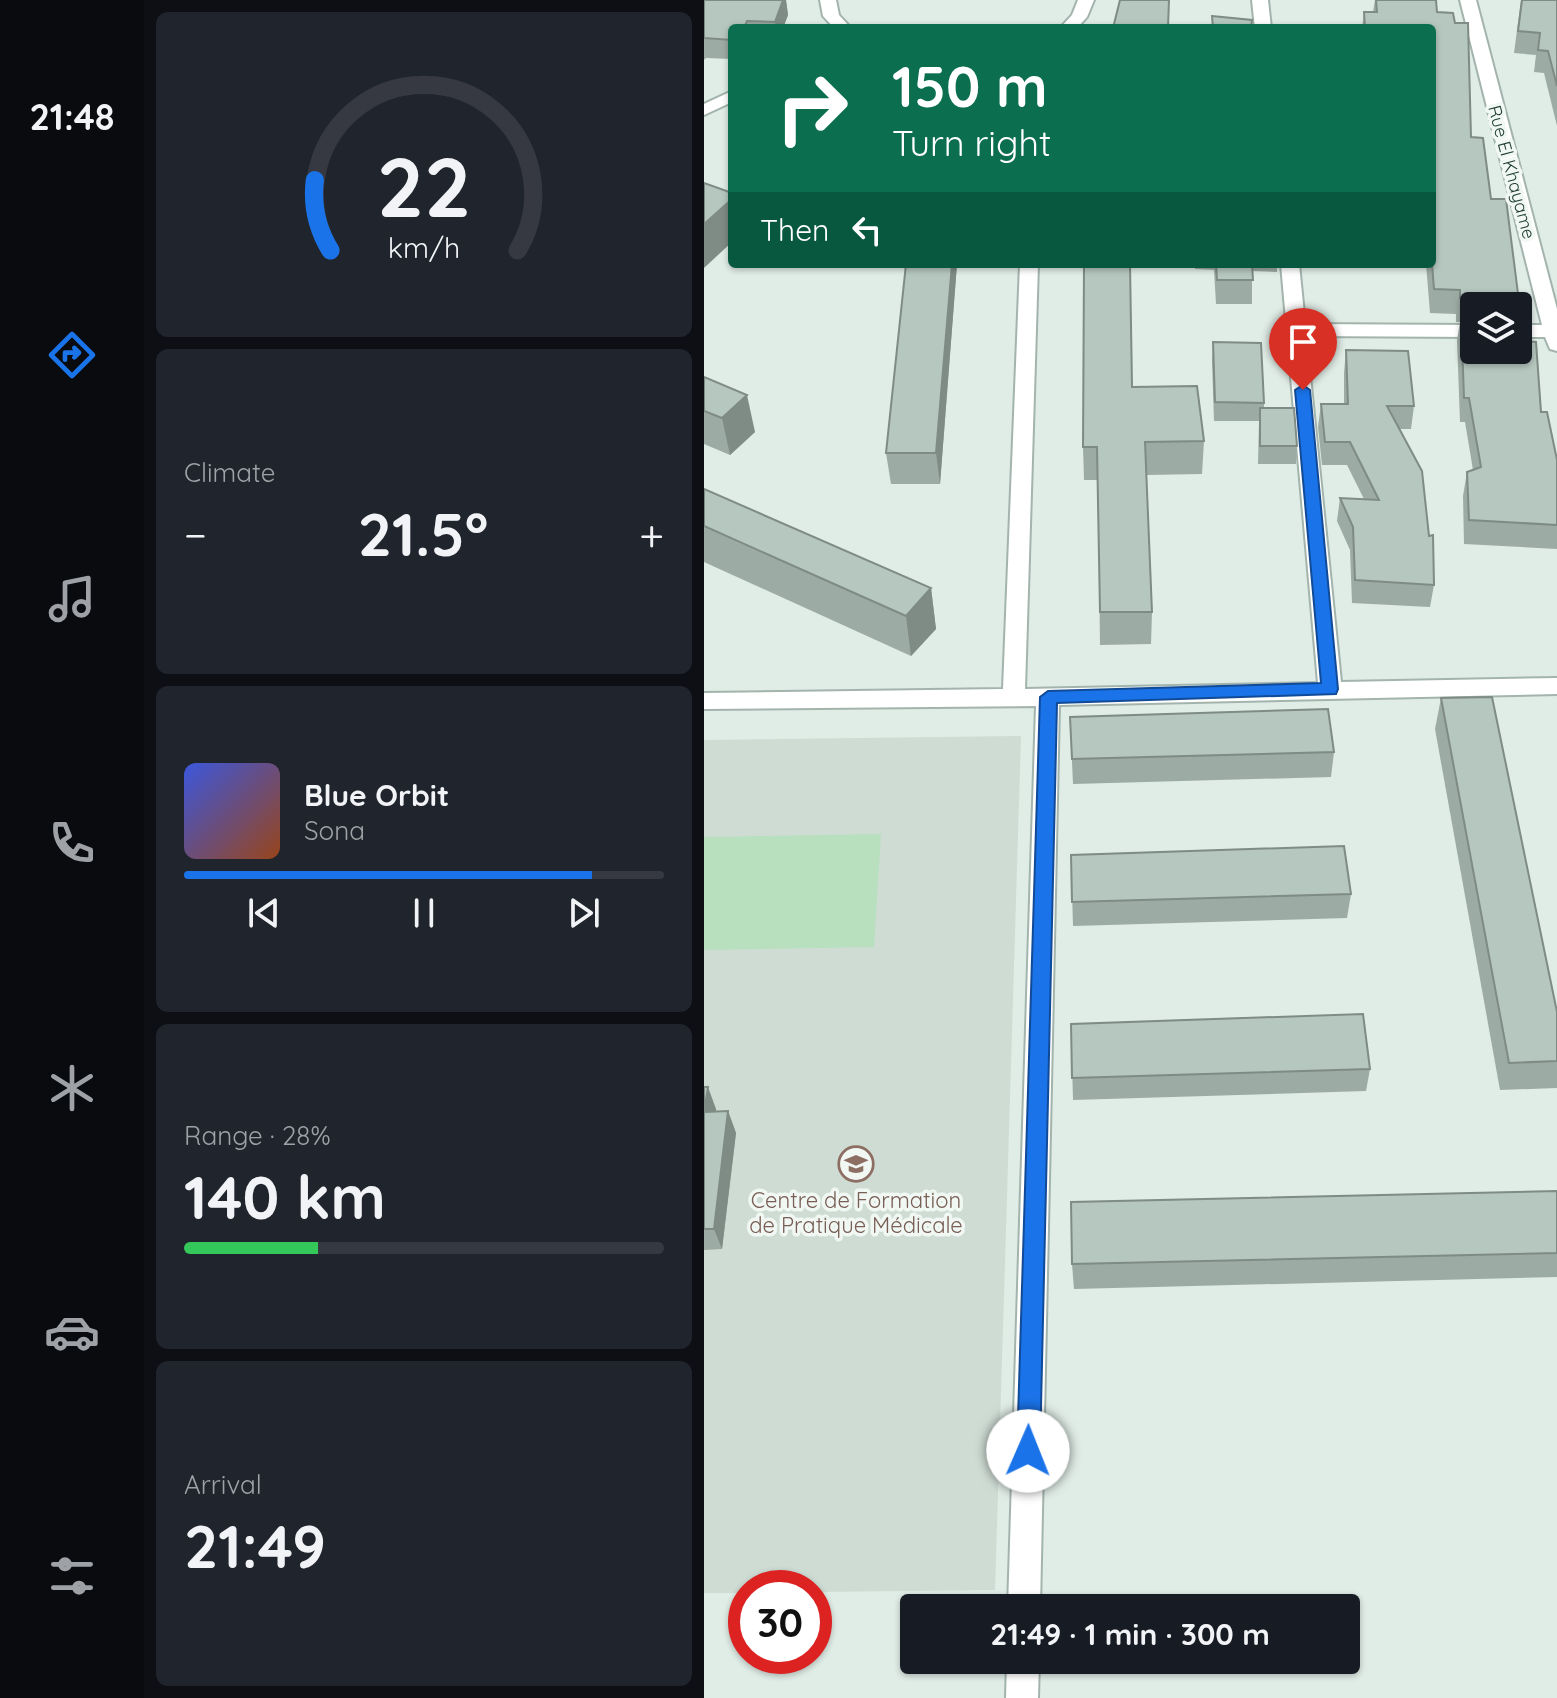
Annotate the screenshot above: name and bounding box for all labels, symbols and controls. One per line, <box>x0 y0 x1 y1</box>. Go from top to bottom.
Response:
text: 150 m <box>892 51 1048 121</box>
icon: right <box>760 56 864 160</box>
text: 21:48 <box>29 94 115 139</box>
street label: Rue El Khayame <box>1483 103 1541 241</box>
text: Turn right <box>892 120 1051 165</box>
text: 22 <box>377 133 471 237</box>
icon: left <box>845 208 889 252</box>
text: Then <box>760 211 829 249</box>
text: km/h <box>388 229 460 265</box>
map controls <box>1460 292 1532 364</box>
button: layers <box>1460 292 1532 364</box>
pin <box>1269 308 1337 390</box>
icon: arrive <box>1281 320 1325 364</box>
icon: directions <box>44 327 100 383</box>
text: Climate <box>184 456 275 489</box>
text: 21.5° <box>358 496 488 571</box>
text: − <box>184 507 207 562</box>
text: + <box>639 507 664 562</box>
icon: music <box>44 571 100 627</box>
text: Blue Orbit <box>304 776 449 814</box>
text: Sona <box>304 814 365 847</box>
icon: phone <box>44 815 100 871</box>
icon: previous <box>242 891 286 935</box>
icon: pause <box>402 891 446 935</box>
icon: next <box>562 891 606 935</box>
icon: climate <box>44 1060 100 1116</box>
text: Range · 28% <box>184 1119 331 1152</box>
school or university icon: Centre de Formation de Pratique Médicale <box>837 1145 875 1183</box>
text: 140 km <box>184 1159 386 1234</box>
place label: Centre de Formation de Pratique Médicale <box>749 1186 963 1239</box>
icon: car <box>44 1304 100 1360</box>
position arrow <box>986 1409 1070 1493</box>
text: Arrival <box>184 1468 262 1501</box>
text: 21:49 <box>184 1508 326 1583</box>
icon: filters <box>44 1548 100 1604</box>
speed limit sign: 30 <box>728 1570 832 1674</box>
text: 21:49 · 1 min · 300 m <box>990 1615 1270 1653</box>

